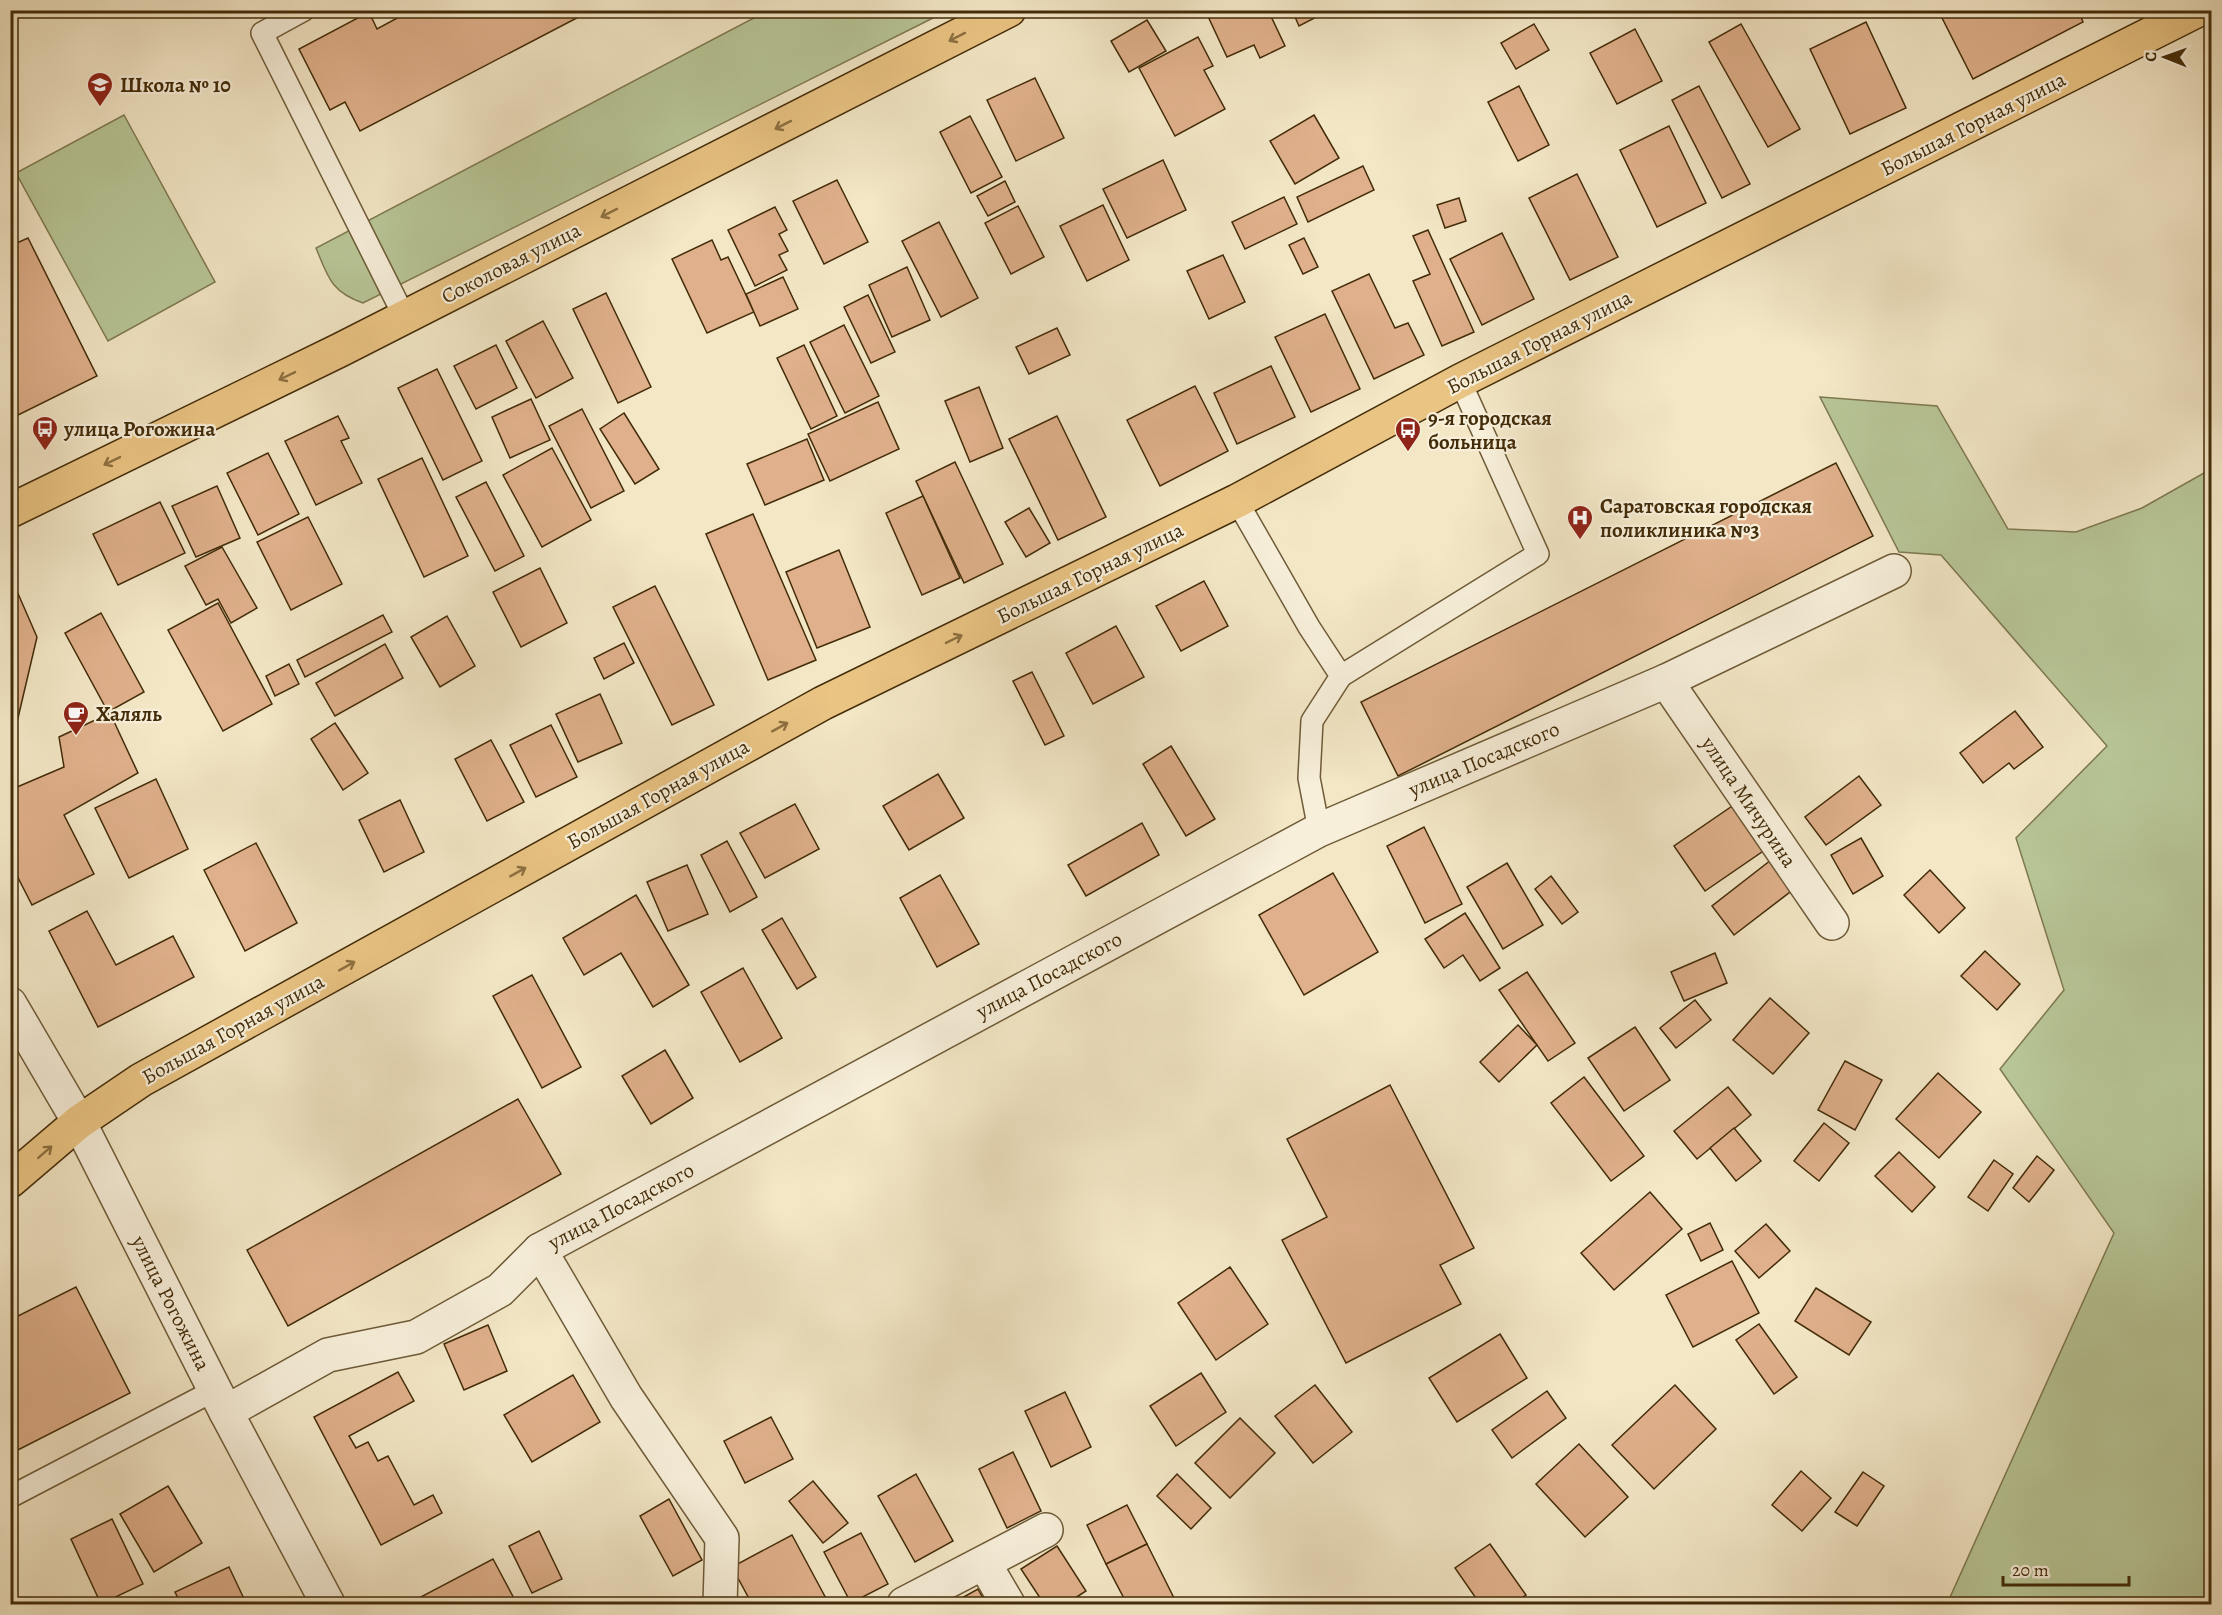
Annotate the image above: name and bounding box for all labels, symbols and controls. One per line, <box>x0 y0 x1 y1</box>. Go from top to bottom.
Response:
north arrow <box>2135 27 2195 87</box>
one-way arrow <box>948 32 966 43</box>
text: С <box>2140 51 2162 62</box>
street label: Большая Горная улица <box>1876 65 2071 183</box>
school or university icon: Школа № 10 <box>85 70 115 108</box>
place label: Школа № 10 <box>120 71 231 99</box>
one-way arrow <box>774 120 792 131</box>
one-way arrow <box>600 208 618 219</box>
street label: Соколовая улица <box>436 216 586 310</box>
street label: Большая Горная улица <box>1442 283 1637 401</box>
one-way arrow <box>278 370 296 382</box>
place label: 9-я городская больница <box>1428 404 1552 456</box>
bus stop icon: улица Рогожина <box>30 414 60 452</box>
place label: улица Рогожина <box>63 415 215 443</box>
bus stop icon: 9-я городская больница <box>1393 415 1423 453</box>
one-way arrow <box>103 456 121 468</box>
place label: Саратовская городская поликлиника №3 <box>1600 492 1812 544</box>
hospital icon: Саратовская городская поликлиника №3 <box>1565 503 1595 541</box>
street label: Большая Горная улица <box>992 516 1188 630</box>
one-way arrow <box>945 633 963 645</box>
cafe icon: Халяль <box>61 699 91 737</box>
place label: Халяль <box>96 700 162 728</box>
street label: улица Посадского <box>1403 715 1564 804</box>
one-way arrow <box>771 721 788 733</box>
street label: улица Мичурина <box>1694 730 1803 873</box>
street label: Большая Горная улица <box>562 732 754 856</box>
one-way arrow <box>508 866 526 877</box>
street label: улица Посадского <box>970 925 1127 1026</box>
one-way arrow <box>338 960 355 972</box>
street label: Большая Горная улица <box>137 967 329 1091</box>
one-way arrow <box>37 1145 53 1158</box>
street label: улица Посадского <box>542 1156 699 1257</box>
street label: улица Рогожина <box>124 1230 217 1376</box>
scale bar <box>2003 1549 2129 1587</box>
text: 20 m <box>2012 1558 2049 1582</box>

